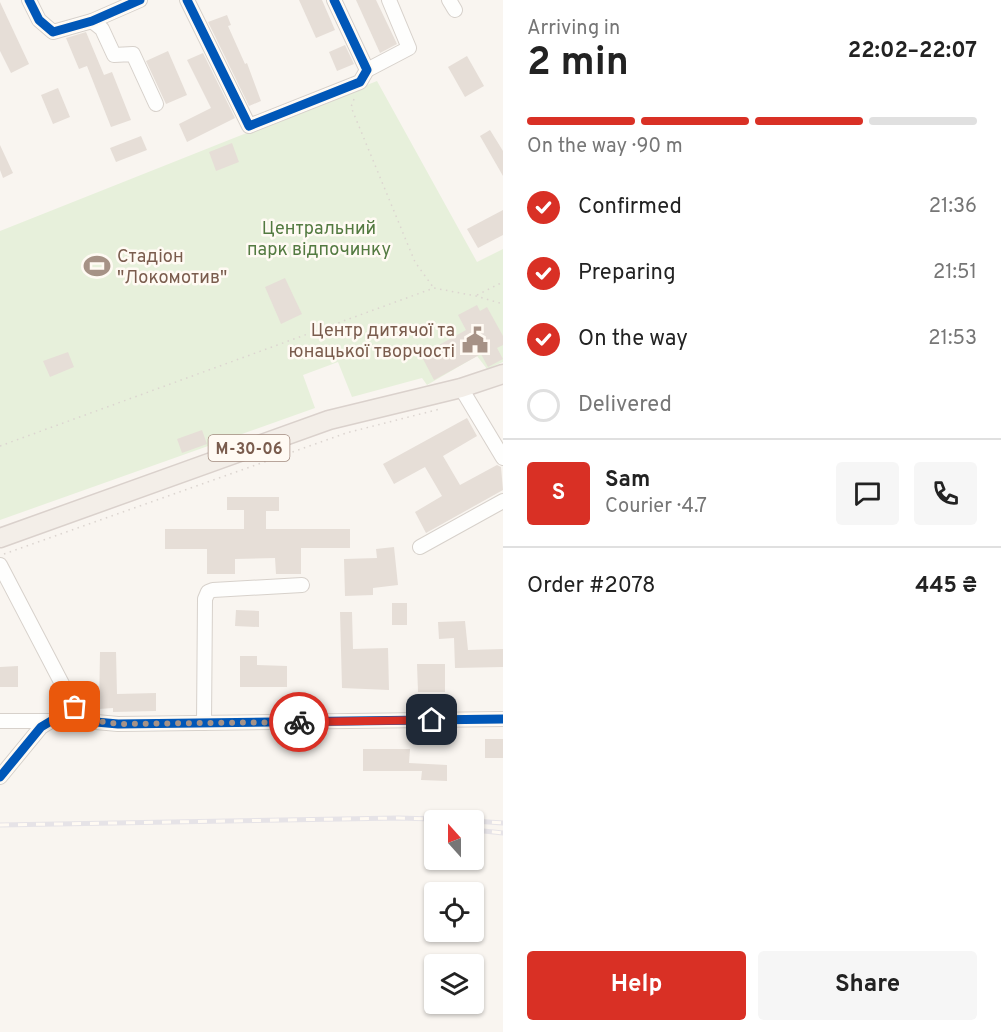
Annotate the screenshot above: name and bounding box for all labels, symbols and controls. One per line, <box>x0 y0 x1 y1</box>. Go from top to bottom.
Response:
text: Arriving in <box>527 16 620 42</box>
text: 22:02–22:07 <box>848 38 977 65</box>
text: 2 min <box>527 40 629 89</box>
text: On the way · 90 m <box>527 134 683 160</box>
icon: check <box>527 191 560 224</box>
text: Confirmed <box>578 194 682 221</box>
text: 21:36 <box>929 194 977 220</box>
park label: Центральний парк відпочинку <box>247 218 391 262</box>
place label: Стадіон "Локомотив" <box>117 246 227 290</box>
sports icon: Стадіон "Локомотив" <box>82 251 112 281</box>
icon: check <box>527 257 560 290</box>
text: Preparing <box>578 260 676 287</box>
text: 21:51 <box>933 260 977 286</box>
place label: Центр дитячої та юнацької творчості <box>289 320 455 364</box>
icon: check <box>527 323 560 356</box>
public building icon: Центр дитячої та юнацької творчості <box>460 325 490 355</box>
text: On the way <box>578 326 688 353</box>
text: 21:53 <box>928 326 977 352</box>
text: Delivered <box>578 392 672 419</box>
road number: М-30-06 <box>208 435 290 461</box>
button: chat <box>836 462 899 525</box>
button: phone <box>914 462 977 525</box>
text: Sam <box>605 467 650 494</box>
text: S <box>552 480 565 507</box>
text: Courier · 4.7 <box>605 494 707 520</box>
text: Order #2078 <box>527 573 656 600</box>
text: 445 ₴ <box>915 573 977 600</box>
pin <box>49 681 100 732</box>
icon: bag <box>58 690 91 723</box>
courier <box>269 692 329 752</box>
pin <box>406 694 457 745</box>
icon: home <box>415 703 448 736</box>
icon: bike <box>283 706 316 739</box>
north arrow <box>424 810 484 870</box>
map controls <box>424 810 484 1014</box>
button: locate <box>424 882 484 942</box>
button: Help <box>527 951 746 1020</box>
button: Share <box>758 951 977 1020</box>
button: layers <box>424 954 484 1014</box>

